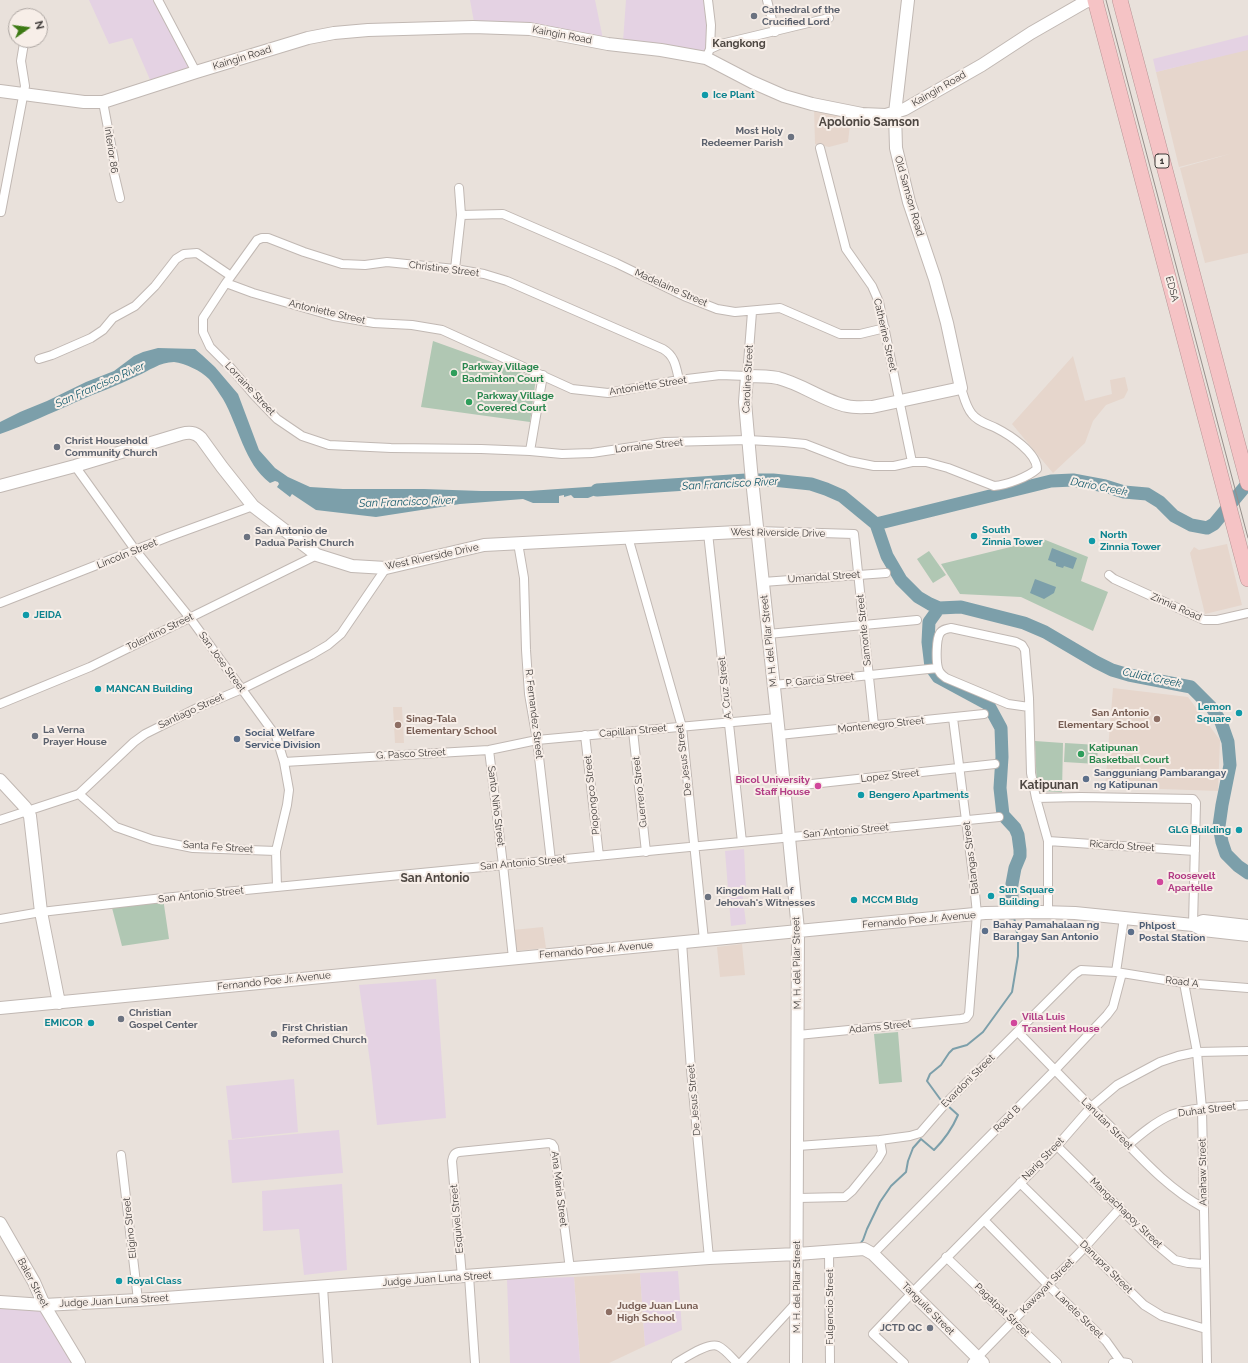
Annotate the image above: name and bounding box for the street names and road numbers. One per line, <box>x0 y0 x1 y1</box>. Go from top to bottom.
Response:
street label: Kaingin Road <box>531 23 593 47</box>
street label: Kaingin Road <box>211 43 273 73</box>
street label: Kaingin Road <box>910 69 968 109</box>
street label: Interior 86 <box>102 126 120 174</box>
road number: 1 <box>1155 154 1169 168</box>
street label: Old Samson Road <box>892 155 926 237</box>
street label: Christine Street <box>408 259 480 279</box>
street label: Madelaine Street <box>633 267 709 309</box>
street label: EDSA <box>1163 275 1181 303</box>
street label: Antoniette Street <box>287 297 367 327</box>
street label: Catherine Street <box>871 297 899 373</box>
street label: Caroline Street <box>740 344 756 414</box>
street label: Lorraine Street <box>222 360 278 418</box>
street label: Antoniette Street <box>608 374 688 398</box>
street label: Lorraine Street <box>614 436 684 456</box>
street label: West Riverside Drive <box>730 526 826 540</box>
street label: Lincoln Street <box>95 536 159 572</box>
street label: West Riverside Drive <box>384 541 480 573</box>
street label: Umandal Street <box>787 568 861 586</box>
street label: Zinnia Road <box>1149 590 1203 624</box>
street label: M. H. del Pilar Street <box>758 594 780 688</box>
street label: Samonte Street <box>854 594 874 666</box>
street label: Tolentino Street <box>125 611 195 653</box>
street label: San Jose Street <box>196 630 248 694</box>
street label: A. Cruz Street <box>716 656 734 720</box>
street label: R. Fernandez Street <box>523 668 545 760</box>
street label: P. Garcia Street <box>785 670 855 690</box>
street label: Santiago Street <box>156 691 226 731</box>
street label: Montenegro Street <box>837 714 925 736</box>
street label: Capillan Street <box>599 722 667 740</box>
street label: De Jesus Street <box>674 724 694 796</box>
street label: G. Pasco Street <box>376 746 446 762</box>
street label: Piopongco Street <box>582 755 602 835</box>
street label: Guerrero Street <box>630 756 650 828</box>
street label: Santo Niño Street <box>485 765 507 847</box>
street label: Lopez Street <box>860 767 920 785</box>
street label: San Antonio Street <box>803 821 889 841</box>
street label: Batangas Street <box>961 821 981 895</box>
street label: Ricardo Street <box>1089 838 1155 854</box>
street label: Santa Fe Street <box>182 839 254 855</box>
street label: San Antonio Street <box>480 853 566 873</box>
street label: San Antonio Street <box>158 885 244 905</box>
street label: Fernando Poe Jr. Avenue <box>862 909 976 931</box>
street label: M. H. del Pilar Street <box>790 917 804 1009</box>
street label: Fernando Poe Jr. Avenue <box>539 939 653 961</box>
street label: Fernando Poe Jr. Avenue <box>217 969 331 993</box>
street label: Road A <box>1165 974 1199 990</box>
street label: Adams Street <box>848 1018 912 1036</box>
street label: Evardoni Street <box>939 1052 997 1110</box>
street label: De Jesus Street <box>685 1064 703 1136</box>
street label: Lanutan Street <box>1079 1096 1135 1152</box>
street label: Duhat Street <box>1178 1101 1236 1119</box>
street label: Road B <box>991 1103 1023 1135</box>
street label: Narig Street <box>1019 1135 1067 1183</box>
street label: Anahaw Street <box>1196 1138 1210 1206</box>
street label: Ana Maria Street <box>548 1150 570 1228</box>
street label: Mangachapoy Street <box>1087 1175 1165 1251</box>
street label: Esquivel Street <box>448 1184 466 1254</box>
street label: Eligino Street <box>121 1197 139 1259</box>
street label: Danupra Street <box>1077 1238 1135 1296</box>
street label: M. H. del Pilar Street <box>791 1241 803 1333</box>
street label: Baler Street <box>15 1256 51 1310</box>
street label: Kawayan Street <box>1018 1256 1076 1316</box>
street label: Judge Juan Luna Street <box>382 1269 492 1289</box>
street label: Fulgencio Street <box>824 1269 836 1345</box>
street label: Tanguile Street <box>899 1280 957 1338</box>
street label: Pagatpat Street <box>972 1281 1032 1339</box>
street label: Lanete Street <box>1052 1289 1106 1341</box>
street label: Judge Juan Luna Street <box>59 1292 169 1310</box>

